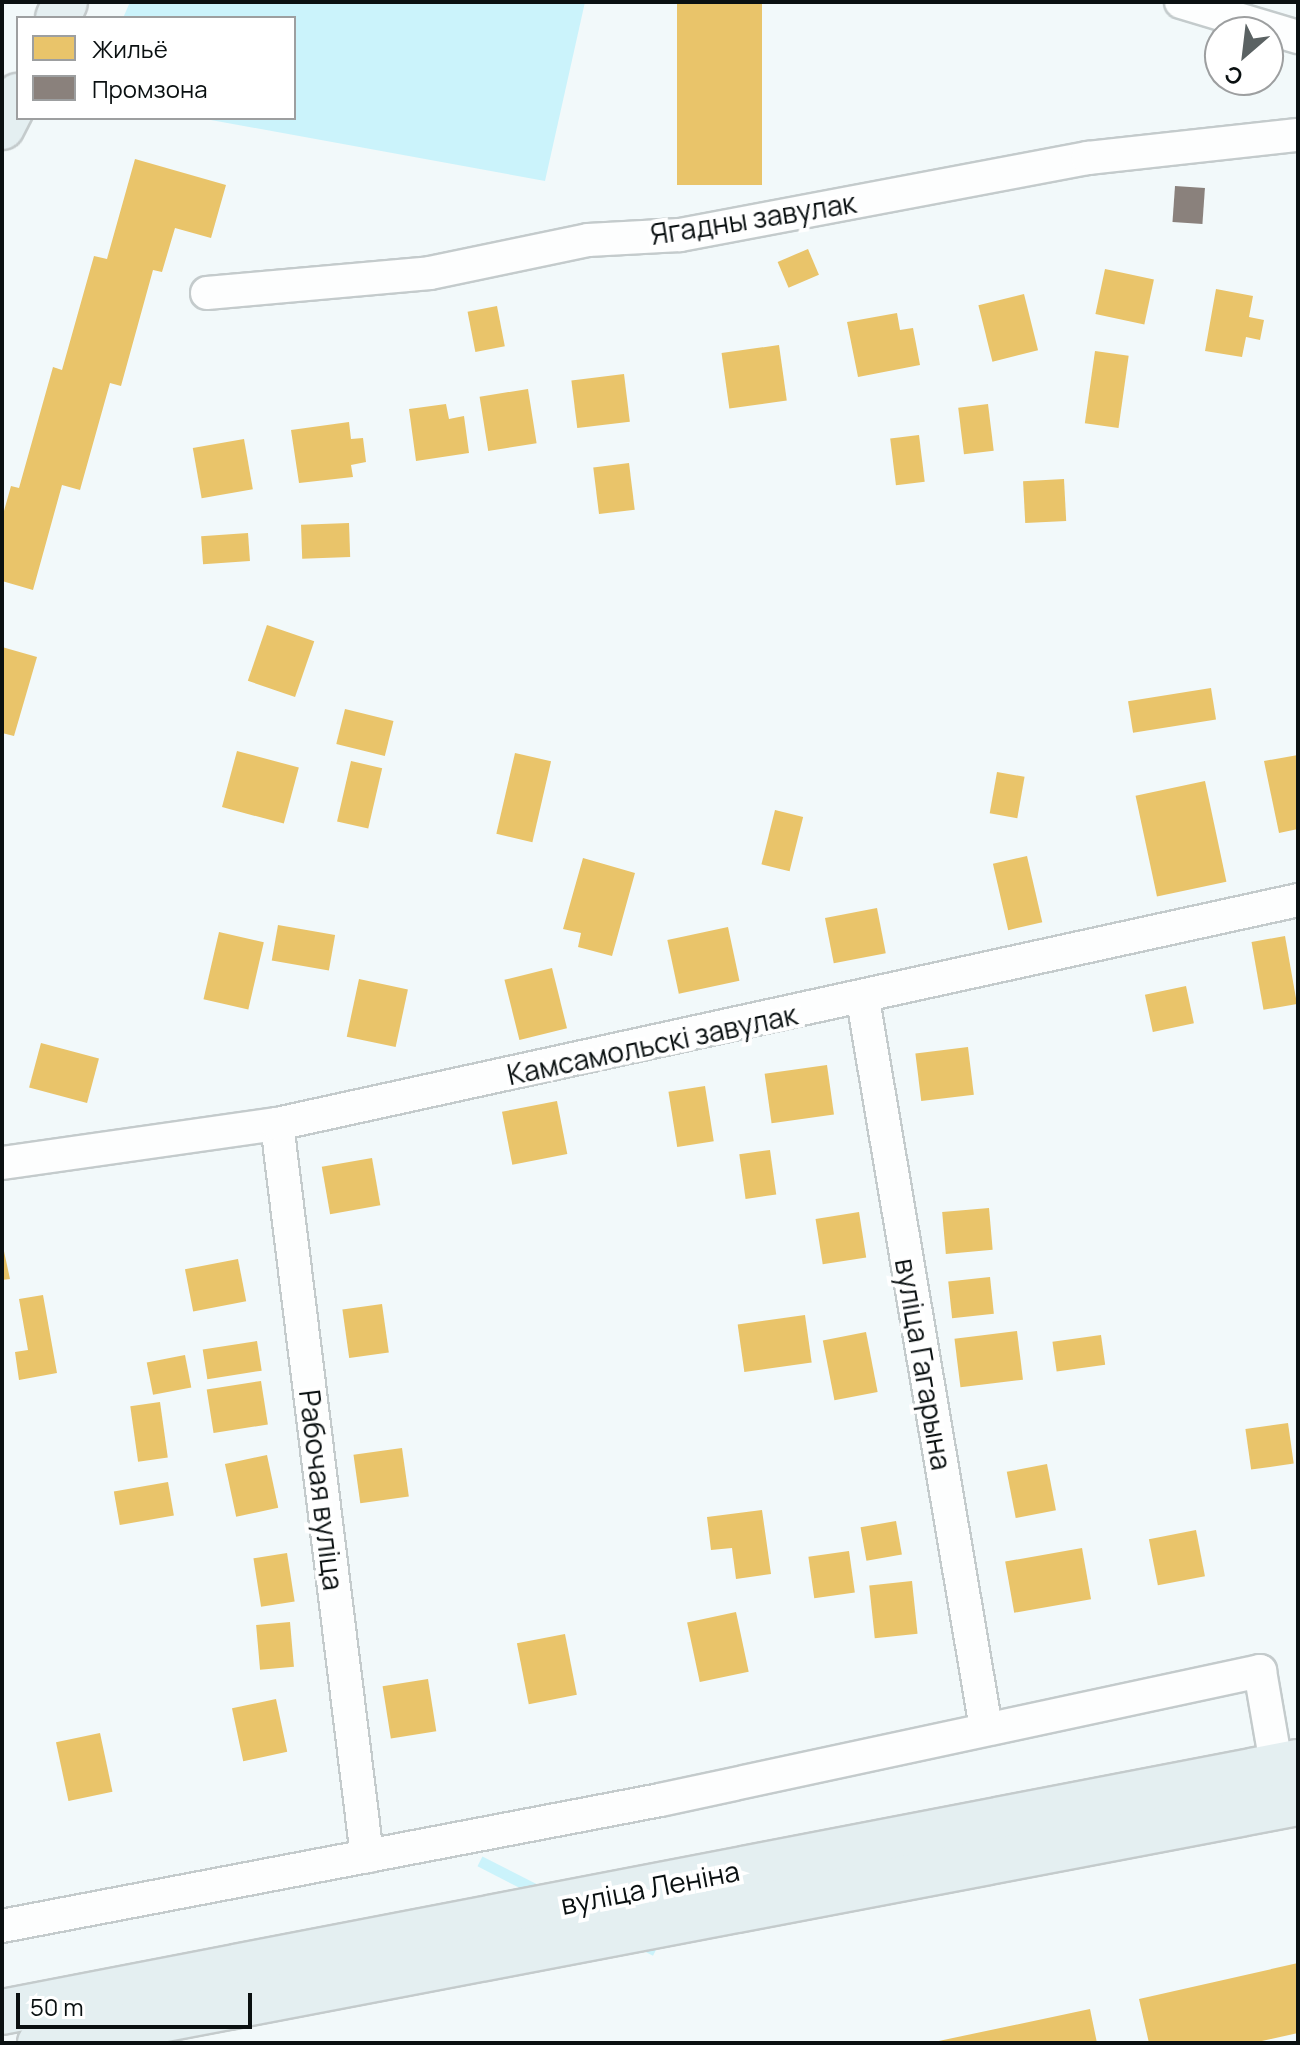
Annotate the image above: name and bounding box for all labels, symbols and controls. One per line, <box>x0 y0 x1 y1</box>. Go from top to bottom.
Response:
legend <box>16 16 296 120</box>
north arrow <box>1204 16 1284 96</box>
text: Жильё <box>92 32 168 65</box>
text: С <box>1219 58 1248 92</box>
text: Промзона <box>92 72 207 105</box>
street label: Ягадны завулак <box>648 185 858 251</box>
street label: Камсамольскі завулак <box>504 997 800 1091</box>
street label: вуліца Гагарына <box>889 1256 959 1472</box>
street label: Рабочая вуліца <box>293 1388 351 1592</box>
street label: вуліца Леніна <box>558 1853 742 1921</box>
scale bar <box>20 1977 256 2027</box>
text: 50 m <box>30 1990 84 2023</box>

